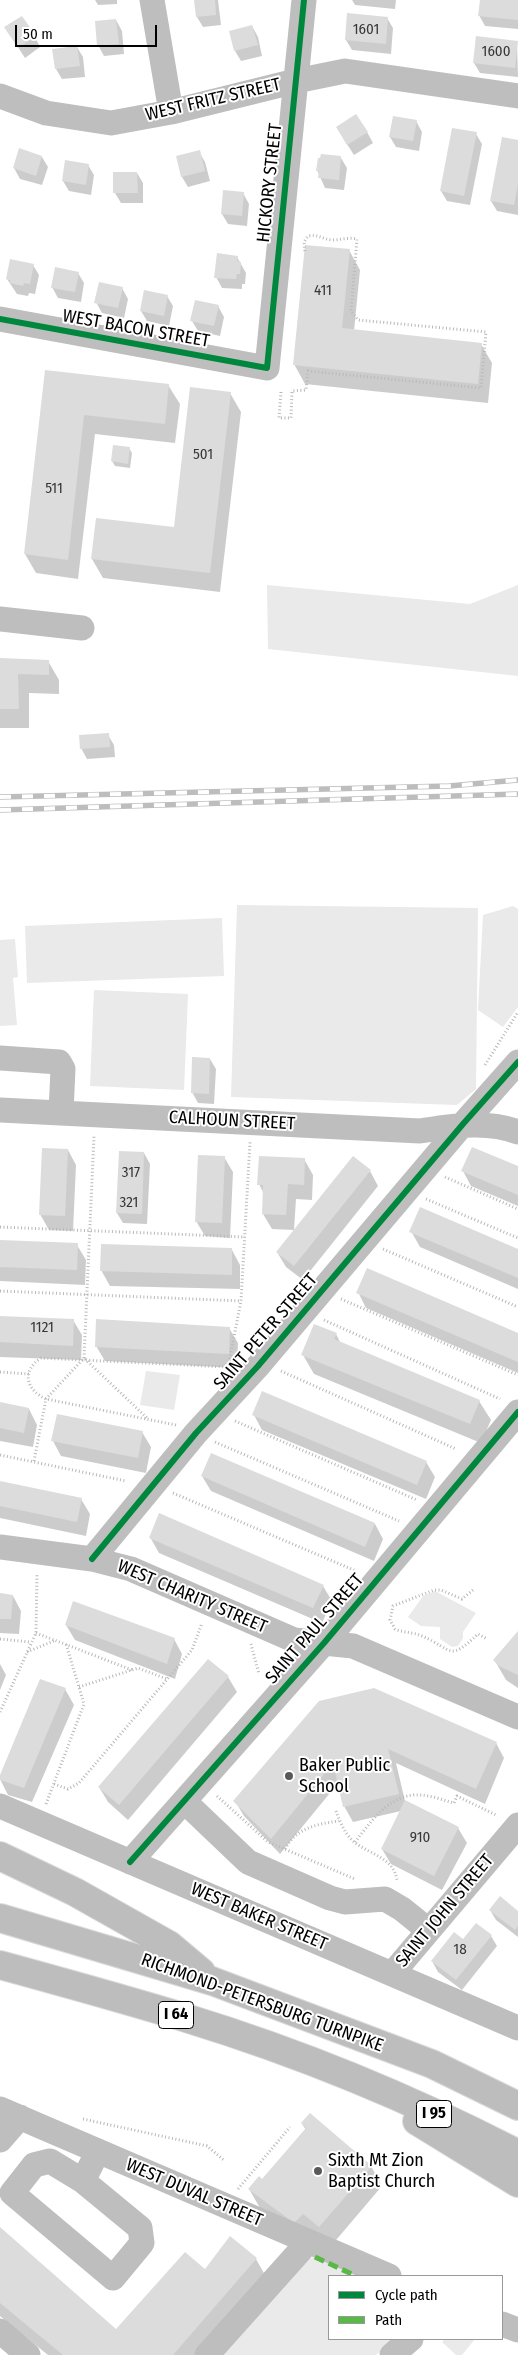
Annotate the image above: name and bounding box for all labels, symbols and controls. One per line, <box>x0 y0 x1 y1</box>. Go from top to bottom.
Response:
scale bar <box>18 15 160 47</box>
house number: 1601 <box>353 21 379 39</box>
text: 50 m <box>23 25 53 43</box>
house number: 1600 <box>482 43 510 61</box>
street label: WEST FRITZ STREET <box>143 74 283 126</box>
street label: HICKORY STREET <box>253 122 287 244</box>
house number: 411 <box>314 282 332 300</box>
street label: WEST BACON STREET <box>61 305 211 353</box>
house number: 501 <box>193 446 213 464</box>
house number: 511 <box>45 480 63 498</box>
street label: CALHOUN STREET <box>168 1107 296 1135</box>
house number: 317 <box>122 1164 140 1182</box>
house number: 321 <box>120 1194 138 1212</box>
street label: SAINT PETER STREET <box>210 1269 322 1395</box>
house number: 1121 <box>30 1319 54 1337</box>
street label: WEST CHARITY STREET <box>114 1556 270 1638</box>
street label: SAINT PAUL STREET <box>261 1570 369 1688</box>
place label: Baker Public School <box>299 1755 390 1798</box>
marker: Baker Public School <box>283 1770 295 1782</box>
house number: 910 <box>410 1829 430 1847</box>
street label: SAINT JOHN STREET <box>392 1850 498 1972</box>
street label: WEST BAKER STREET <box>188 1879 330 1955</box>
house number: 18 <box>453 1941 467 1959</box>
street label: RICHMOND-PETERSBURG TURNPIKE <box>138 1949 386 2057</box>
road number: I 64 <box>158 2002 194 2028</box>
road number: I 95 <box>416 2100 452 2128</box>
place label: Sixth Mt Zion Baptist Church <box>328 2150 435 2192</box>
street label: WEST DUVAL STREET <box>122 2154 266 2232</box>
marker: Sixth Mt Zion Baptist Church <box>312 2165 324 2177</box>
legend <box>328 2275 503 2340</box>
text: Cycle path <box>375 2286 438 2304</box>
text: Path <box>375 2311 402 2329</box>

